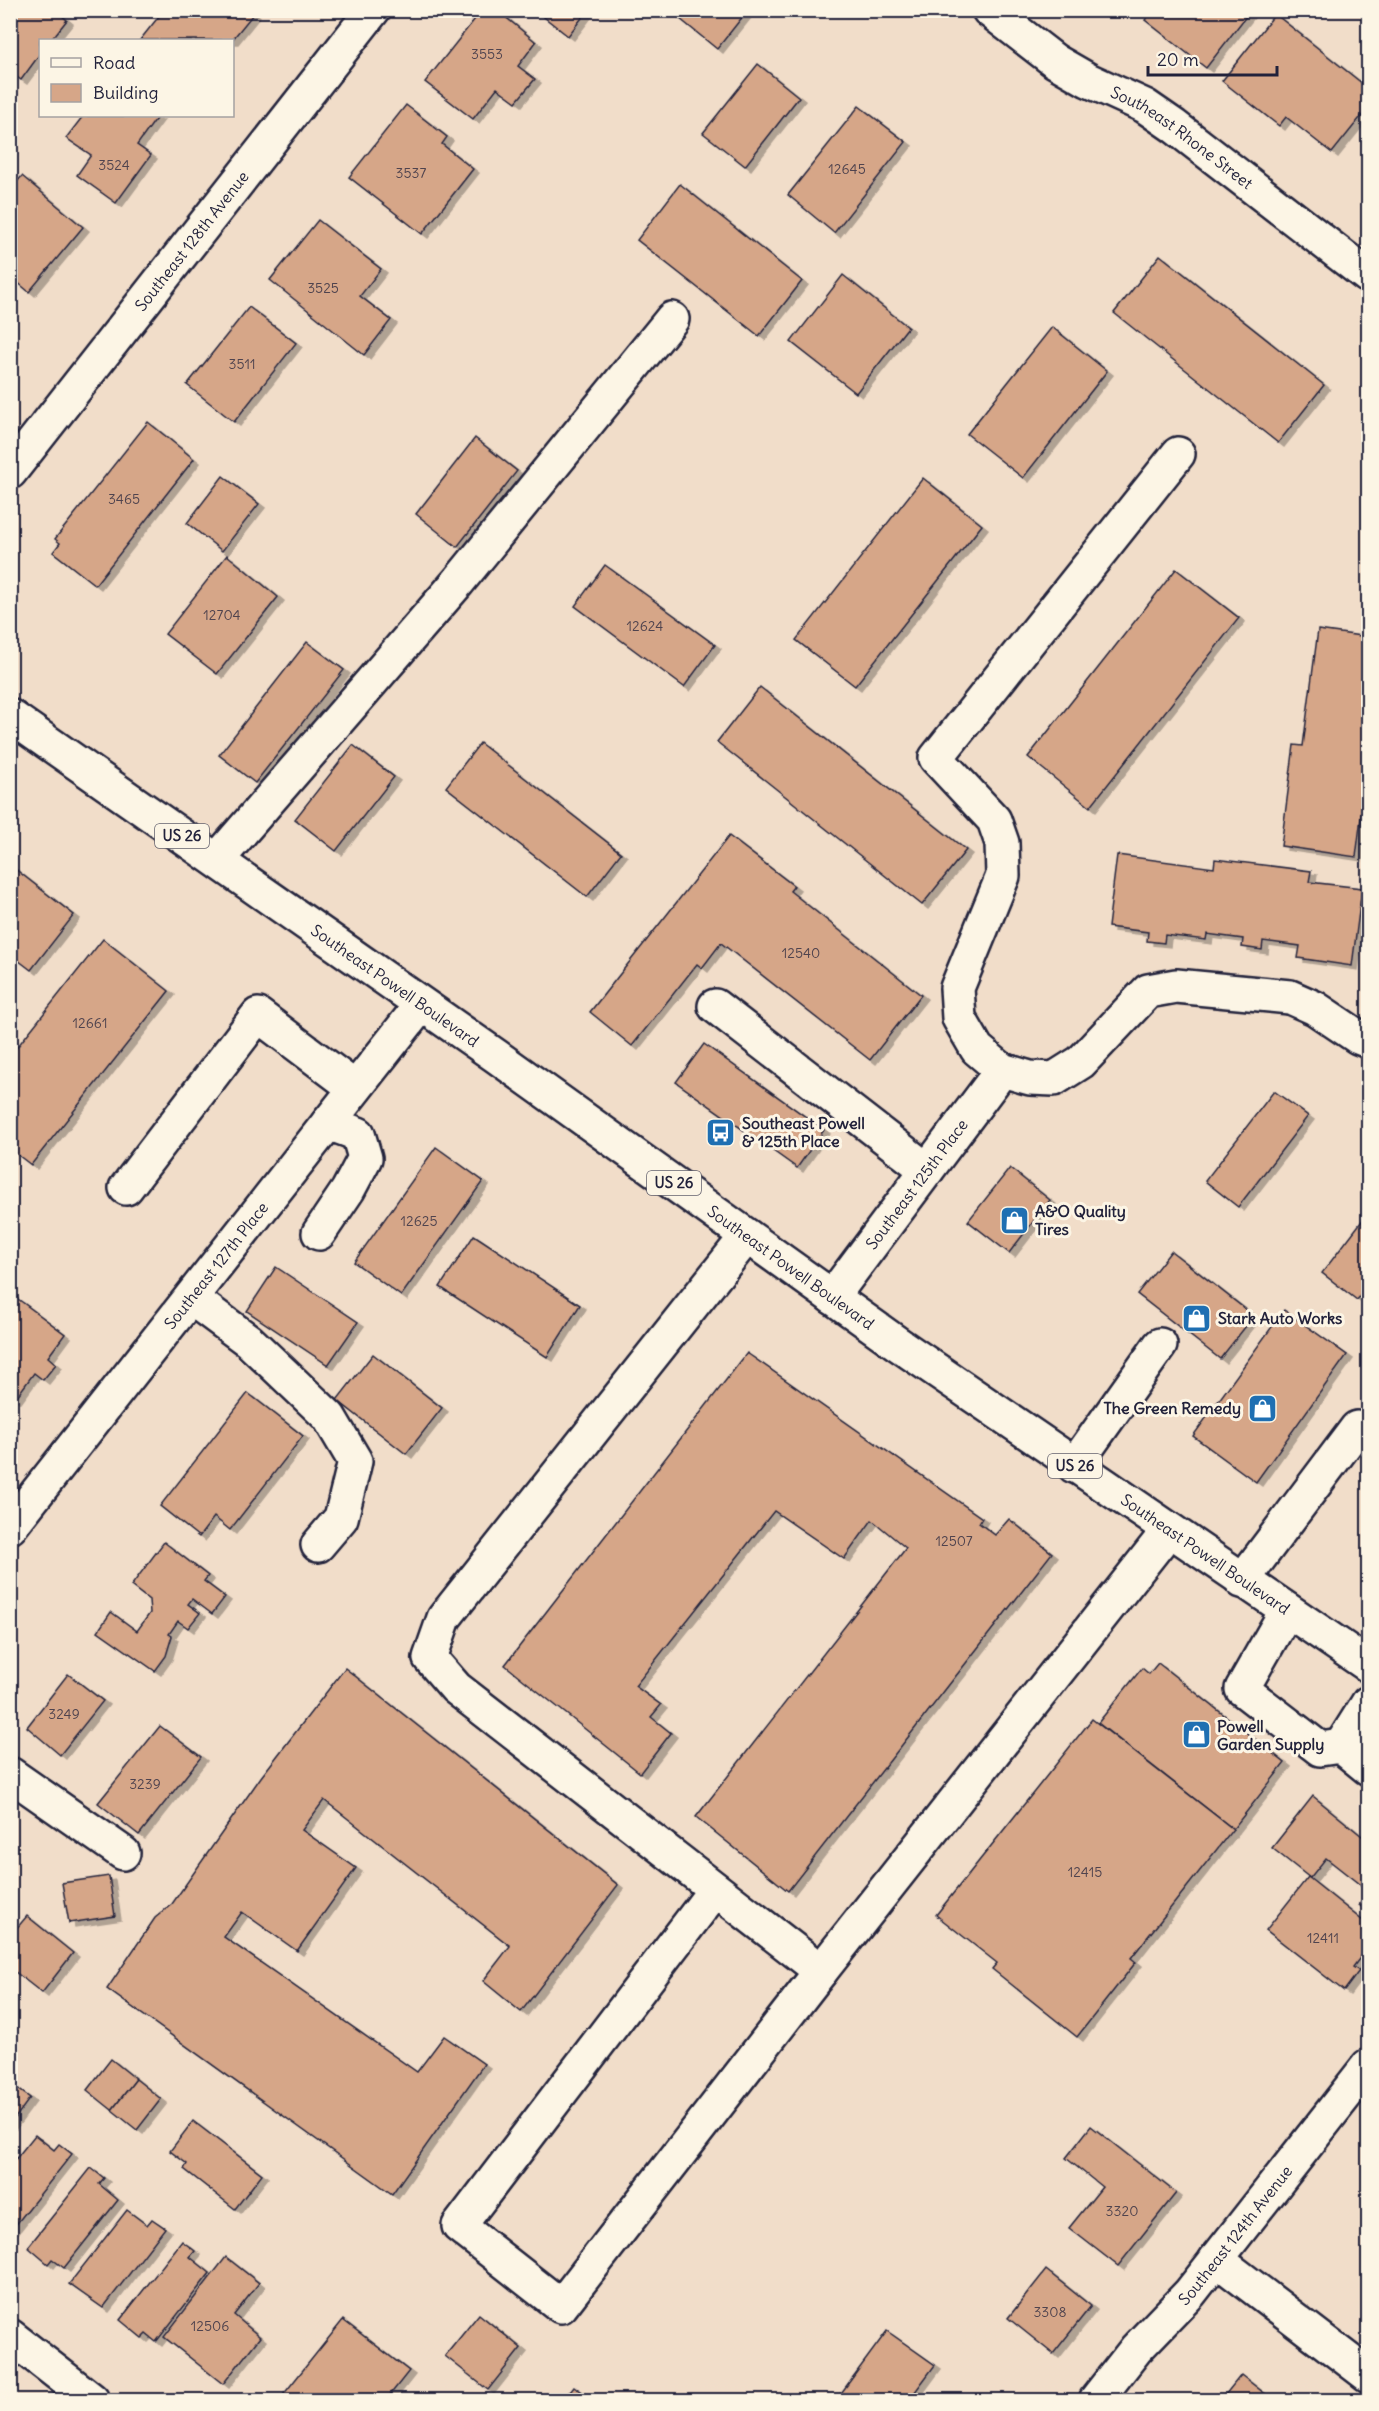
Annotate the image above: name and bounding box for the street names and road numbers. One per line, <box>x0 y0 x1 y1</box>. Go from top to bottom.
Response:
street label: Southeast Rhone Street <box>1107 82 1257 194</box>
street label: Southeast 128th Avenue <box>130 167 253 315</box>
road number: US 26 <box>155 824 209 848</box>
street label: Southeast Powell Boulevard <box>307 920 483 1051</box>
street label: Southeast 125th Place <box>861 1115 972 1253</box>
road number: US 26 <box>647 1171 701 1195</box>
street label: Southeast 127th Place <box>160 1198 272 1333</box>
street label: Southeast Powell Boulevard <box>704 1201 878 1334</box>
road number: US 26 <box>1048 1454 1102 1478</box>
street label: Southeast Powell Boulevard <box>1117 1489 1294 1619</box>
street label: Southeast 124th Avenue <box>1174 2161 1296 2309</box>

